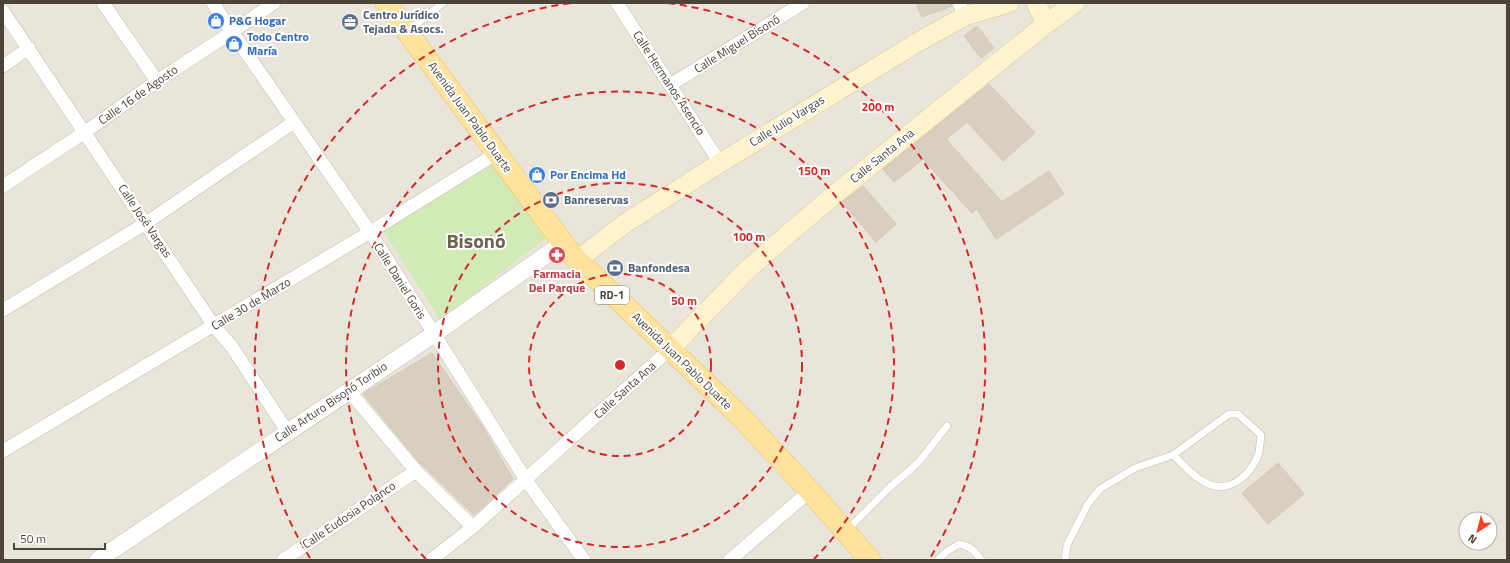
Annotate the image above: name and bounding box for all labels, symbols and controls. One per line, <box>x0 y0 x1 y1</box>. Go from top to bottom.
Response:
place label: Centro Jurídico Tejada & Asocs. <box>363 5 444 38</box>
street label: Calle Miguel Bisonó <box>690 9 783 78</box>
shop icon: P&G Hogar <box>206 11 226 31</box>
place label: P&G Hogar <box>229 11 286 30</box>
office icon: Centro Jurídico Tejada & Asocs. <box>340 12 360 32</box>
place label: Todo Centro María <box>247 27 309 60</box>
street label: Calle Hermanos Asencio <box>628 27 710 139</box>
shop icon: Todo Centro María <box>224 34 244 54</box>
street label: Avenida Juan Pablo Duarte <box>424 57 517 176</box>
street label: Calle 16 de Agosto <box>94 60 181 129</box>
street label: Calle Julio Vargas <box>745 90 828 151</box>
text: 200 m <box>862 97 894 116</box>
street label: Calle Santa Ana <box>845 124 918 188</box>
text: 150 m <box>798 161 830 180</box>
shop icon: Por Encima Hd <box>527 165 547 185</box>
place label: Por Encima Hd <box>550 165 626 184</box>
street label: Calle José Vargas <box>114 180 177 262</box>
bank icon: Banreservas <box>541 190 561 210</box>
place label: Banreservas <box>564 190 629 209</box>
district label: Bisonó <box>446 225 506 256</box>
text: 100 m <box>733 227 765 246</box>
street label: Calle Daniel Goris <box>369 239 432 323</box>
pharmacy icon: Farmacia Del Parque <box>547 245 567 265</box>
bank icon: Banfondesa <box>605 258 625 278</box>
place label: Banfondesa <box>628 258 690 277</box>
place label: Farmacia Del Parque <box>529 264 585 297</box>
street label: Calle 30 de Marzo <box>207 272 294 335</box>
road number: RD-1 <box>595 286 629 304</box>
text: 50 m <box>671 291 697 310</box>
street label: Avenida Juan Pablo Duarte <box>628 307 737 414</box>
street label: Calle Santa Ana <box>589 356 660 423</box>
street label: Calle Arturo Bisonó Toribio <box>270 357 391 447</box>
centre of rings <box>613 358 627 372</box>
street label: Calle Eudosia Polanco <box>298 476 399 553</box>
north arrow <box>1458 511 1498 551</box>
scale bar <box>14 525 105 551</box>
text: 50 m <box>20 529 46 548</box>
text: N <box>1465 530 1480 548</box>

